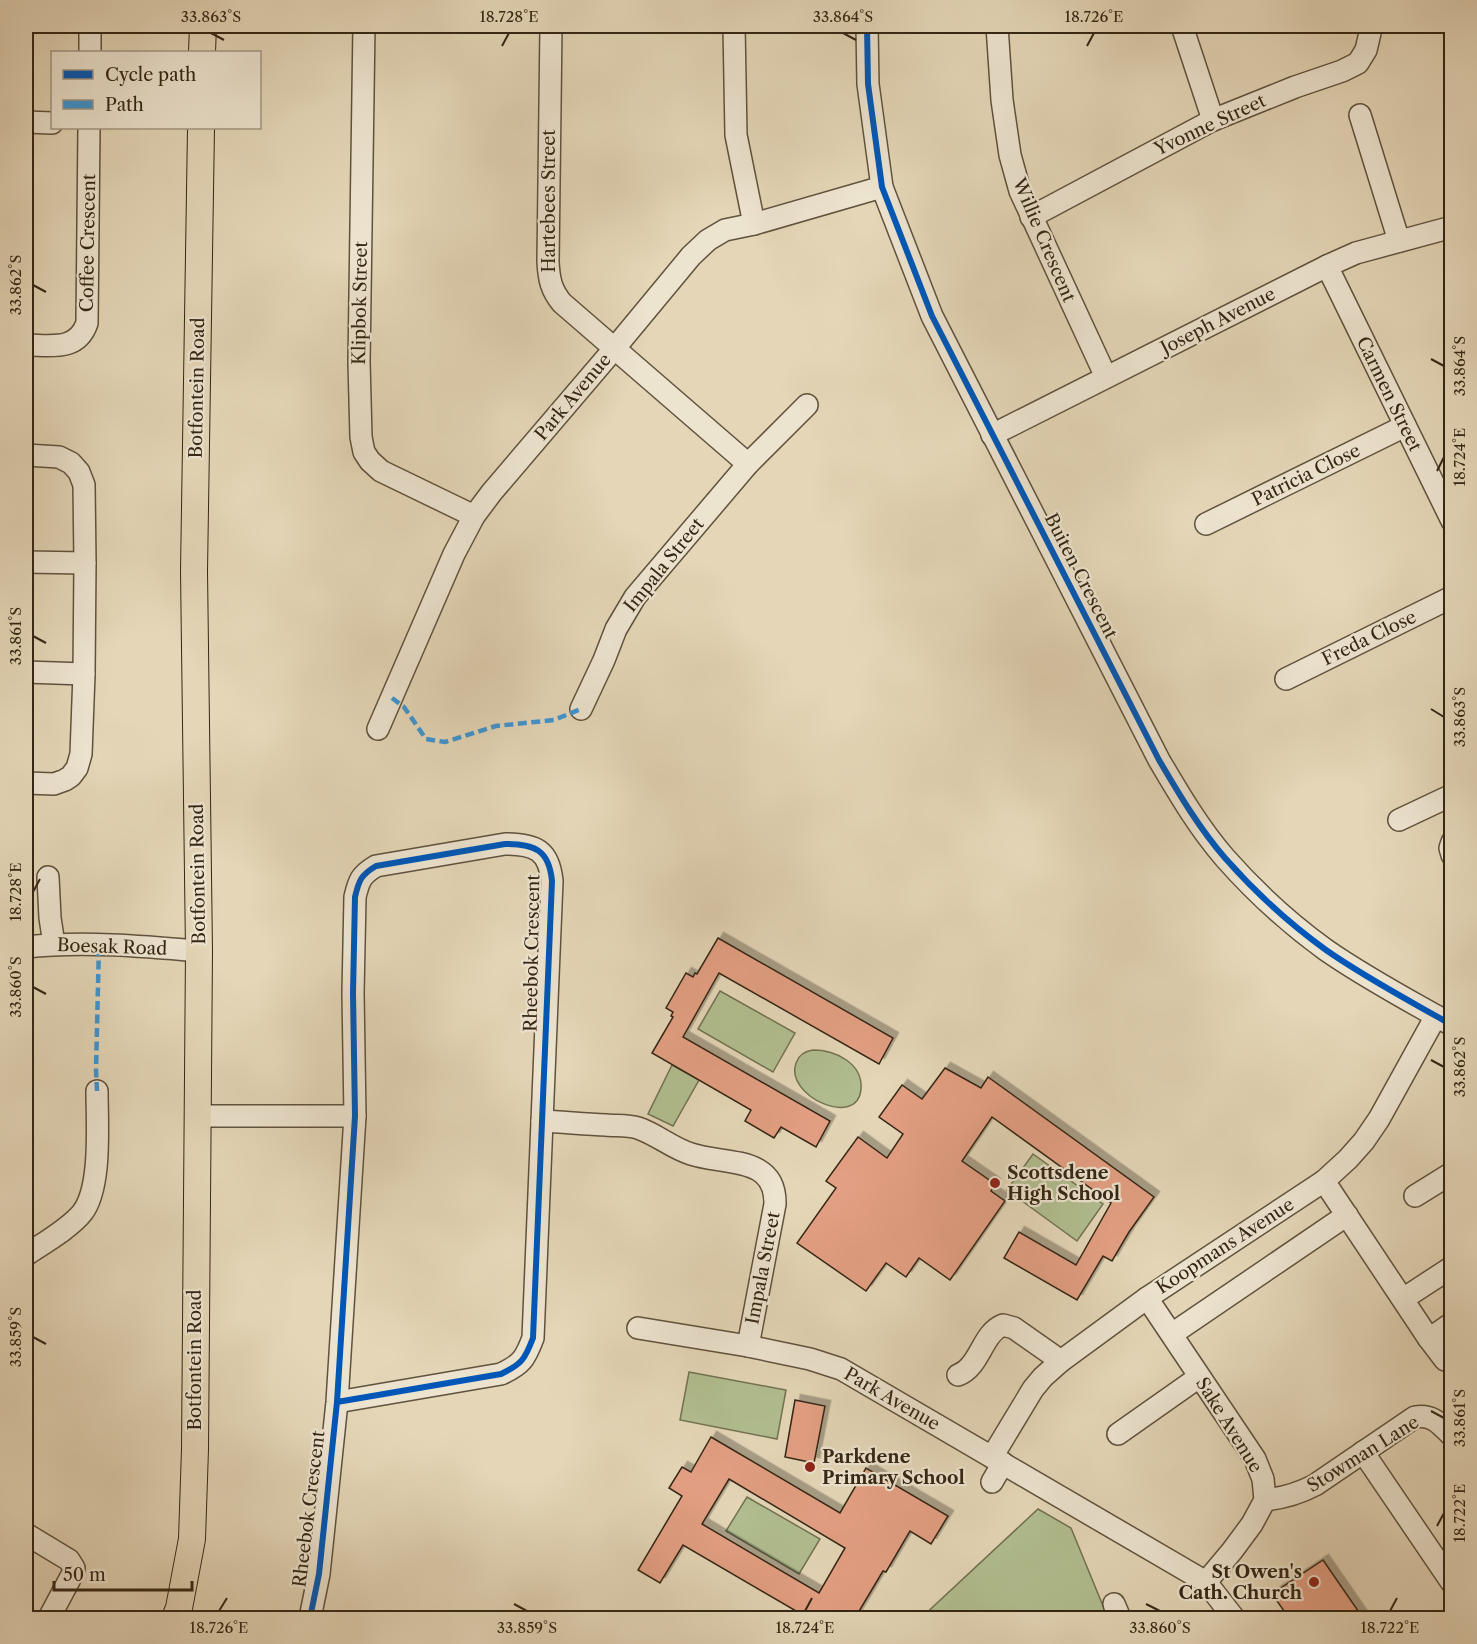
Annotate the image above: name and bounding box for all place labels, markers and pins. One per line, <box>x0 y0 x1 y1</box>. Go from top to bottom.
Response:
place label: Scottsdene High School <box>1007 1162 1120 1205</box>
marker: Scottsdene High School <box>988 1176 1002 1190</box>
place label: Parkdene Primary School <box>822 1446 965 1489</box>
marker: Parkdene Primary School <box>803 1460 817 1474</box>
place label: St Owen's Cath. Church <box>1178 1561 1303 1604</box>
marker: St Owen's Cath. Church <box>1307 1575 1321 1589</box>

